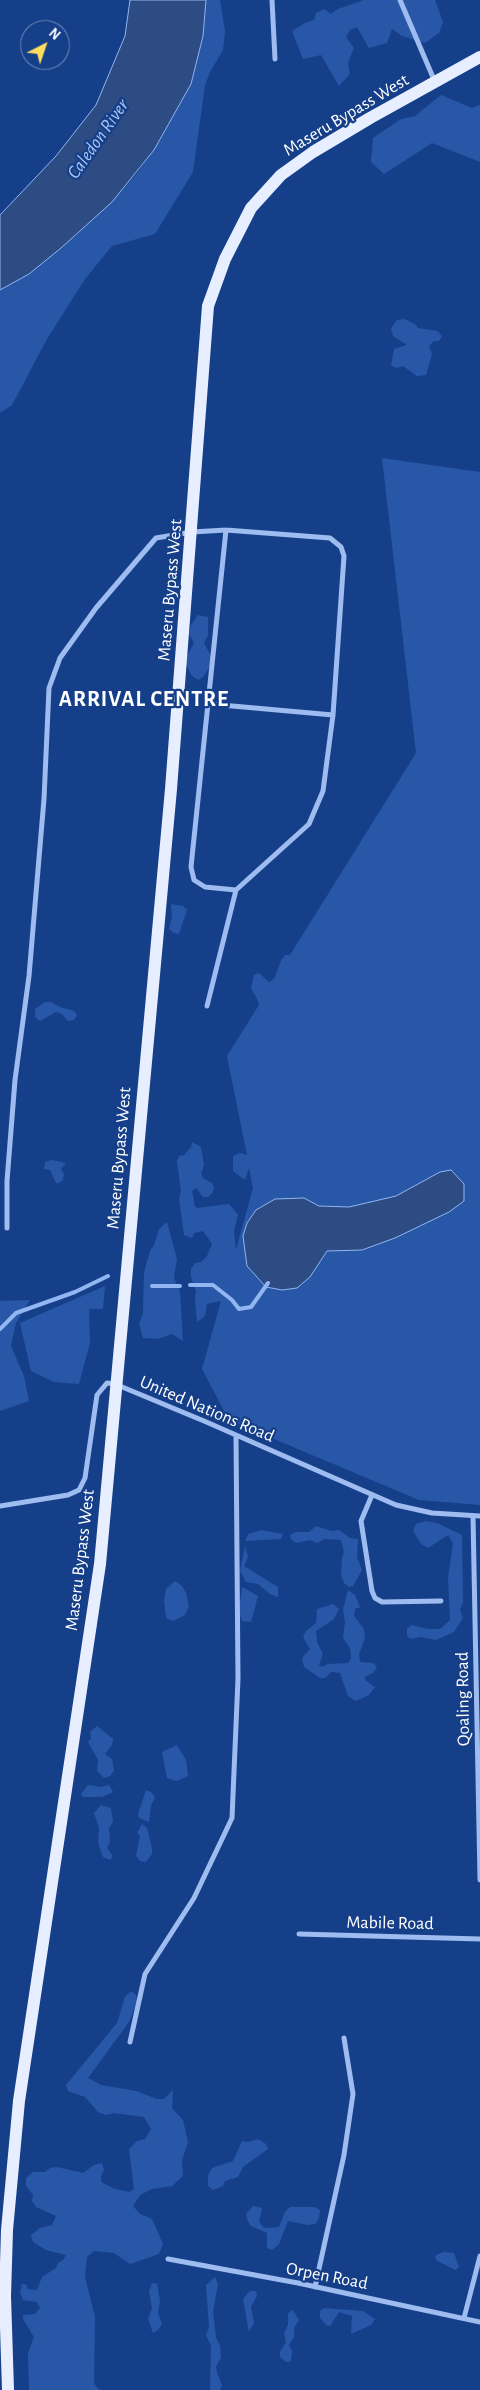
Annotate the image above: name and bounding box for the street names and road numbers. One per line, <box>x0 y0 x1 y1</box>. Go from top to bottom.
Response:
street label: Maseru Bypass West <box>279 69 413 161</box>
street label: Maseru Bypass West <box>153 518 187 662</box>
street label: Maseru Bypass West <box>102 1086 136 1230</box>
street label: United Nations Road <box>136 1371 278 1447</box>
street label: Maseru Bypass West <box>61 1488 99 1632</box>
street label: Qoaling Road <box>451 1652 475 1746</box>
street label: Mabile Road <box>346 1911 434 1935</box>
street label: Orpen Road <box>284 2258 370 2294</box>

